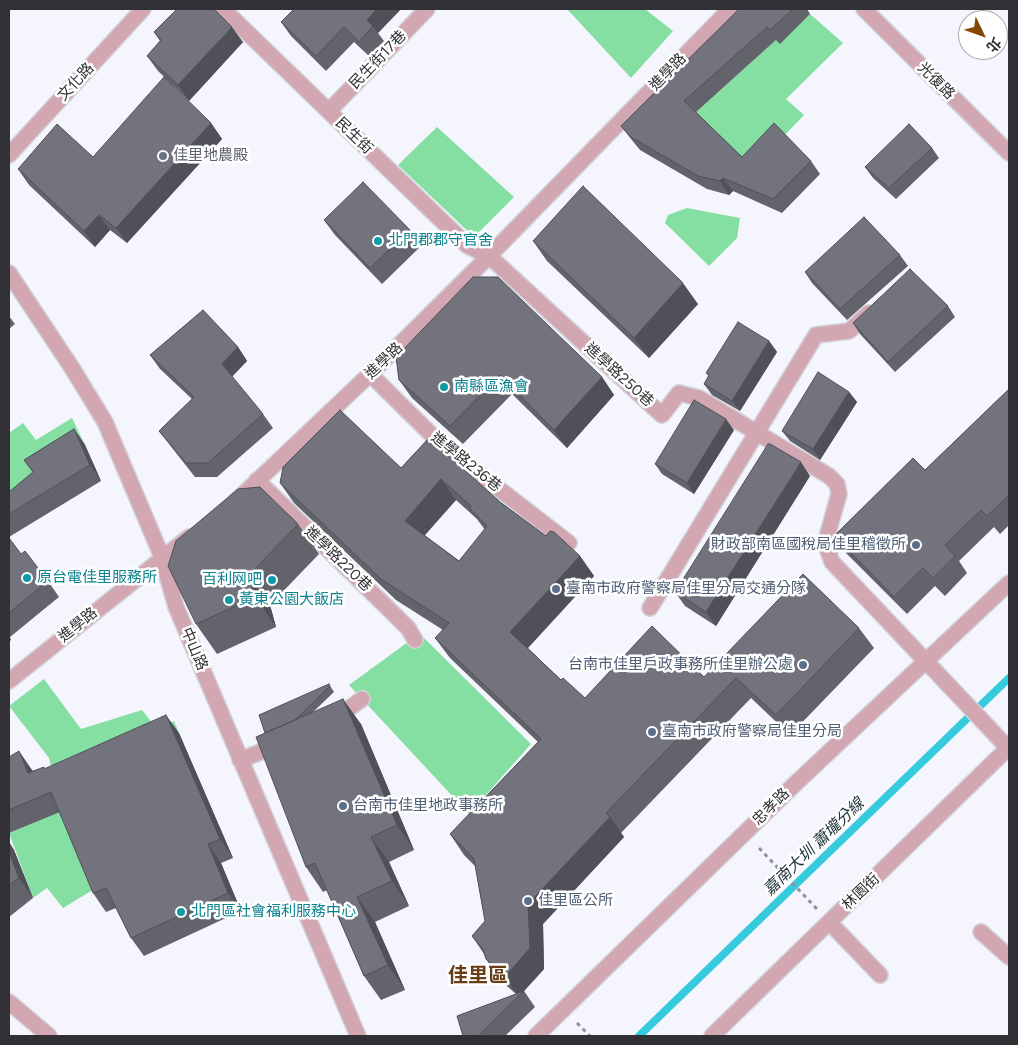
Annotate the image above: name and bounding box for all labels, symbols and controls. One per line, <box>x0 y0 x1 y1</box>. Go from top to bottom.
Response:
north arrow <box>958 10 1008 60</box>
street label: 民生街17巷 <box>346 27 410 93</box>
text: 北 <box>983 34 1005 56</box>
street label: 進學路 <box>646 50 690 94</box>
street label: 文化路 <box>54 59 98 105</box>
street label: 光復路 <box>914 59 958 103</box>
street label: 民生街 <box>332 114 376 158</box>
place label: 佳里地農殿 <box>173 147 248 165</box>
marker: 佳里地農殿 <box>157 150 169 162</box>
place label: 北門郡郡守官舍 <box>388 232 493 250</box>
marker: 北門郡郡守官舍 <box>372 235 384 247</box>
street label: 進學路 <box>362 339 406 383</box>
street label: 進學路250巷 <box>581 339 657 411</box>
place label: 南縣區漁會 <box>454 378 529 396</box>
marker: 南縣區漁會 <box>438 381 450 393</box>
street label: 進學路236巷 <box>427 428 505 496</box>
street label: 進學路220巷 <box>301 523 375 595</box>
place label: 財政部南區國稅局佳里稽徵所 <box>711 536 906 554</box>
marker: 財政部南區國稅局佳里稽徵所 <box>910 539 922 551</box>
place label: 原台電佳里服務所 <box>37 569 157 587</box>
place label: 百利网吧 <box>202 571 262 589</box>
marker: 原台電佳里服務所 <box>21 572 33 584</box>
marker: 百利网吧 <box>266 574 278 586</box>
place label: 臺南市政府警察局佳里分局交通分隊 <box>566 580 806 598</box>
marker: 臺南市政府警察局佳里分局交通分隊 <box>550 583 562 595</box>
place label: 黃東公園大飯店 <box>239 591 344 609</box>
marker: 黃東公園大飯店 <box>223 594 235 606</box>
street label: 進學路 <box>55 604 101 646</box>
street label: 中山路 <box>177 625 211 673</box>
place label: 台南市佳里戶政事務所佳里辦公處 <box>568 656 793 674</box>
marker: 台南市佳里戶政事務所佳里辦公處 <box>797 659 809 671</box>
place label: 臺南市政府警察局佳里分局 <box>662 723 842 741</box>
marker: 臺南市政府警察局佳里分局 <box>646 726 658 738</box>
street label: 忠孝路 <box>749 785 793 829</box>
water label: 嘉南大圳 蕭壠分線 <box>760 794 868 900</box>
place label: 台南市佳里地政事務所 <box>353 797 503 815</box>
marker: 台南市佳里地政事務所 <box>337 800 349 812</box>
street label: 林園街 <box>839 870 883 914</box>
place label: 佳里區公所 <box>538 892 613 910</box>
marker: 佳里區公所 <box>522 895 534 907</box>
place label: 北門區社會福利服務中心 <box>191 903 356 921</box>
marker: 北門區社會福利服務中心 <box>175 906 187 918</box>
district label: 佳里區 <box>448 964 508 988</box>

